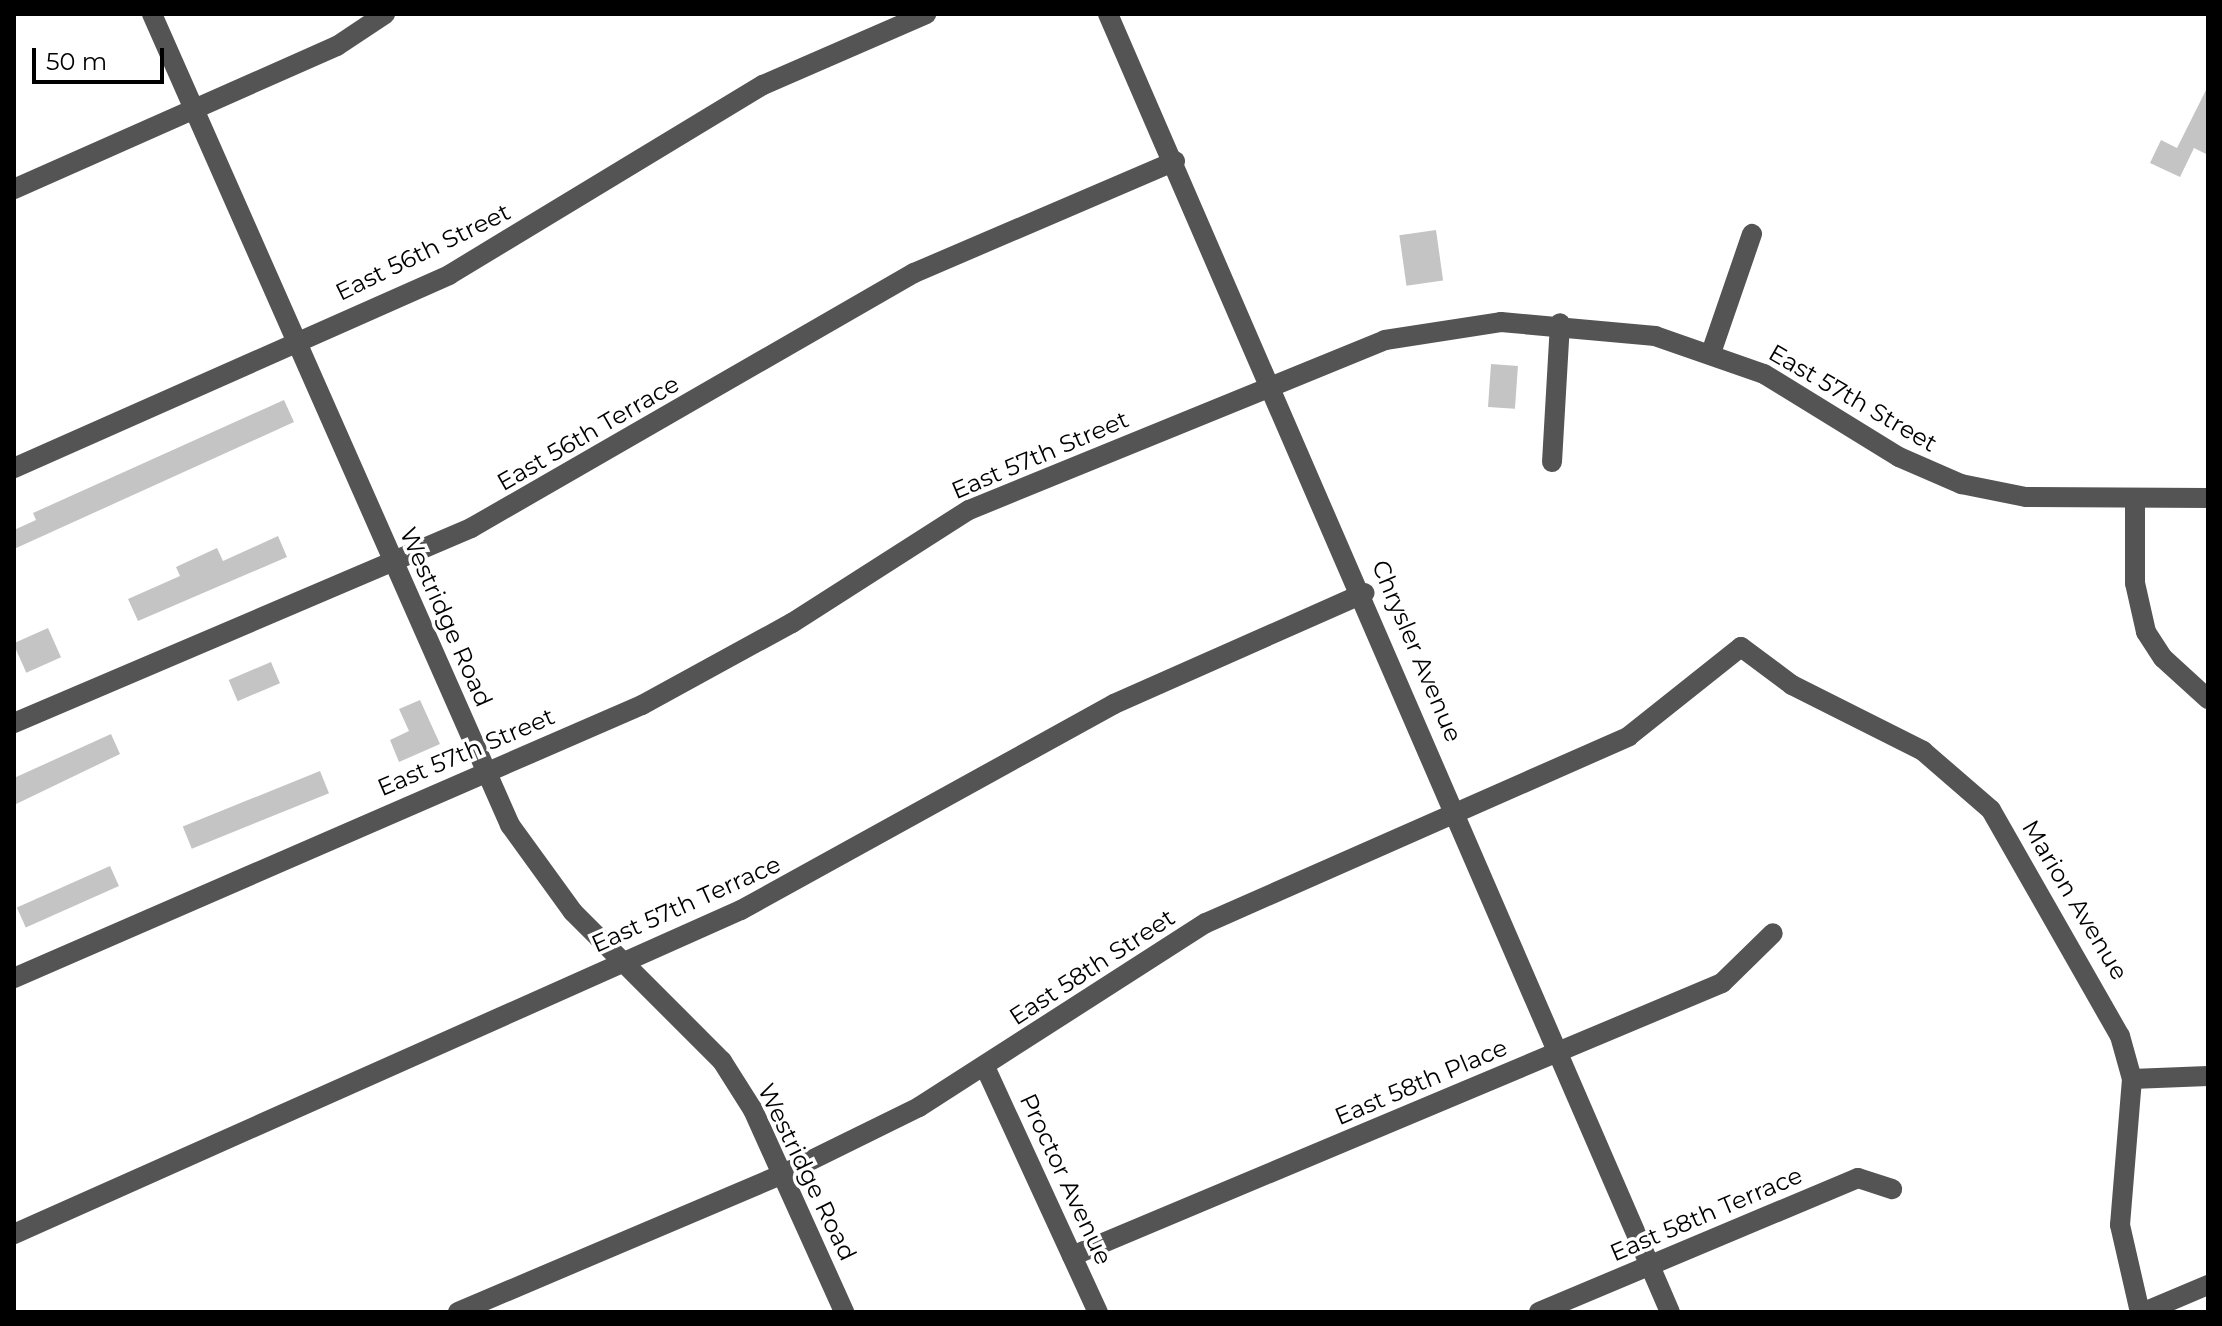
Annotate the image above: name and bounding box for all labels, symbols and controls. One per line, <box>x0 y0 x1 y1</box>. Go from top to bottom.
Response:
scale bar <box>36 32 168 82</box>
text: 50 m <box>46 47 107 76</box>
street label: East 56th Street <box>331 197 515 307</box>
street label: East 57th Street <box>1764 338 1942 458</box>
street label: East 56th Terrace <box>492 369 684 497</box>
street label: East 57th Street <box>947 405 1133 505</box>
street label: Westridge Road <box>394 523 498 711</box>
street label: Chrysler Avenue <box>1366 556 1468 746</box>
street label: East 57th Street <box>373 702 559 802</box>
street label: Marion Avenue <box>2016 815 2134 985</box>
street label: East 57th Terrace <box>587 849 785 959</box>
street label: East 58th Street <box>1004 903 1180 1031</box>
street label: East 58th Place <box>1330 1033 1512 1131</box>
street label: Westridge Road <box>752 1079 862 1265</box>
street label: Proctor Avenue <box>1014 1089 1118 1269</box>
street label: East 58th Terrace <box>1606 1161 1806 1267</box>

